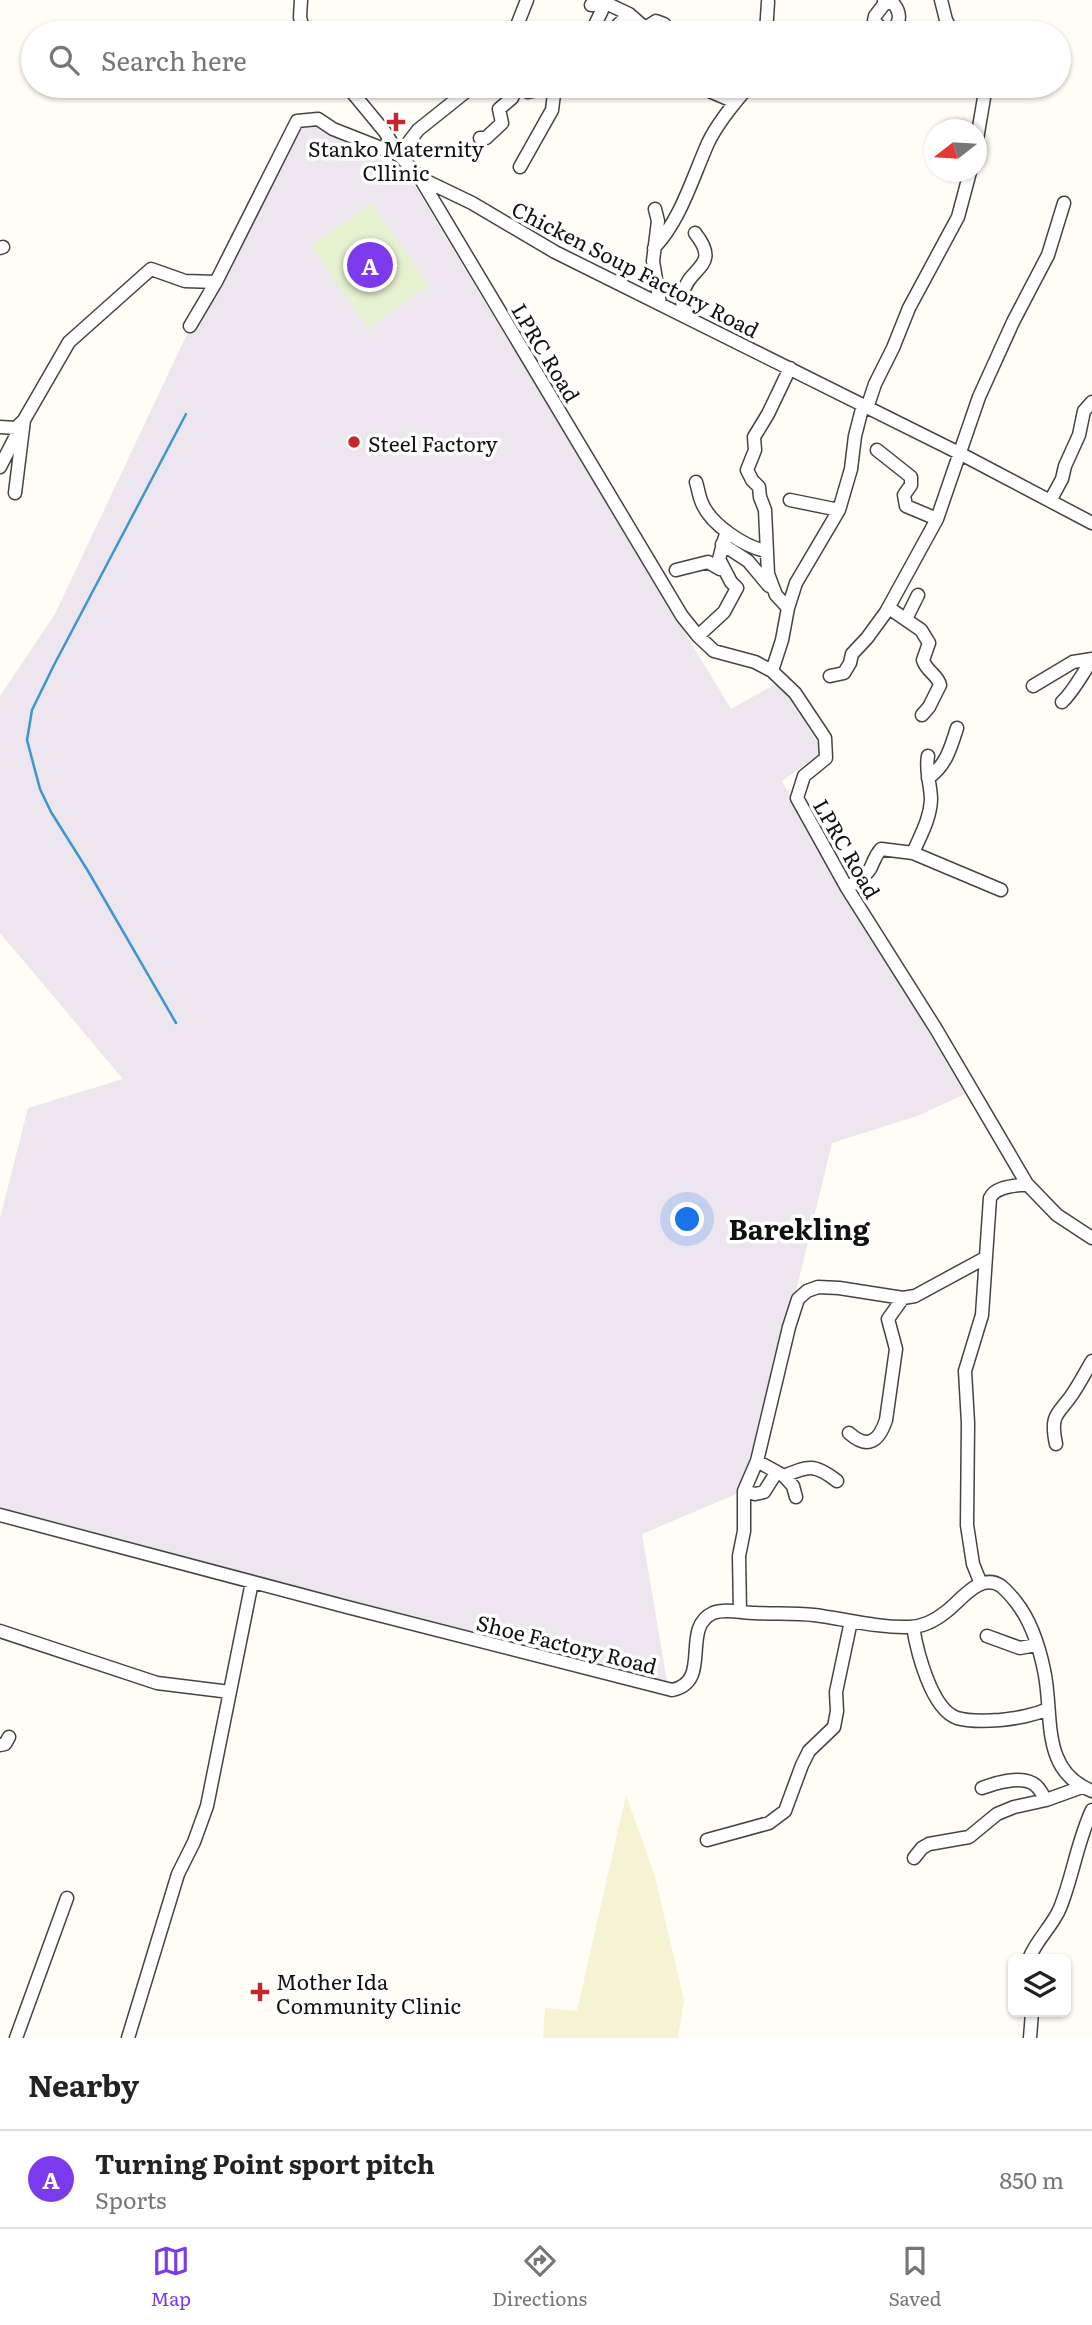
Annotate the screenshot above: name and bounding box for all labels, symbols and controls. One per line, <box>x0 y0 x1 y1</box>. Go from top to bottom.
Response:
search box <box>21 21 1071 98</box>
text: Search here <box>101 40 247 79</box>
icon: search <box>45 41 83 79</box>
marker: Stanko Maternity Cllinic <box>386 112 406 132</box>
north arrow <box>924 119 987 182</box>
place label: Stanko Maternity Cllinic <box>308 132 485 187</box>
street label: Chicken Soup Factory Road <box>507 192 765 344</box>
pin: A <box>347 239 393 291</box>
street label: LPRC Road <box>505 297 589 407</box>
place label: Steel Factory <box>368 427 499 458</box>
marker: Steel Factory <box>346 434 362 450</box>
street label: LPRC Road <box>807 792 889 904</box>
your location <box>670 1202 704 1236</box>
district label: Barekling <box>728 1207 871 1249</box>
street label: Shoe Factory Road <box>473 1606 661 1680</box>
map controls <box>1008 1954 1071 2017</box>
button: layers <box>1008 1954 1071 2017</box>
place label: Mother Ida Community Clinic <box>276 1965 461 2020</box>
marker: Mother Ida Community Clinic <box>250 1982 270 2002</box>
text: Nearby <box>28 2062 139 2106</box>
text: Turning Point sport pitch <box>95 2143 435 2182</box>
text: A <box>42 2162 60 2196</box>
text: 850 m <box>999 2162 1064 2196</box>
text: Sports <box>95 2182 166 2216</box>
tab: Map <box>151 2242 191 2312</box>
tab: Directions <box>492 2242 587 2312</box>
tab: Saved <box>888 2242 941 2312</box>

